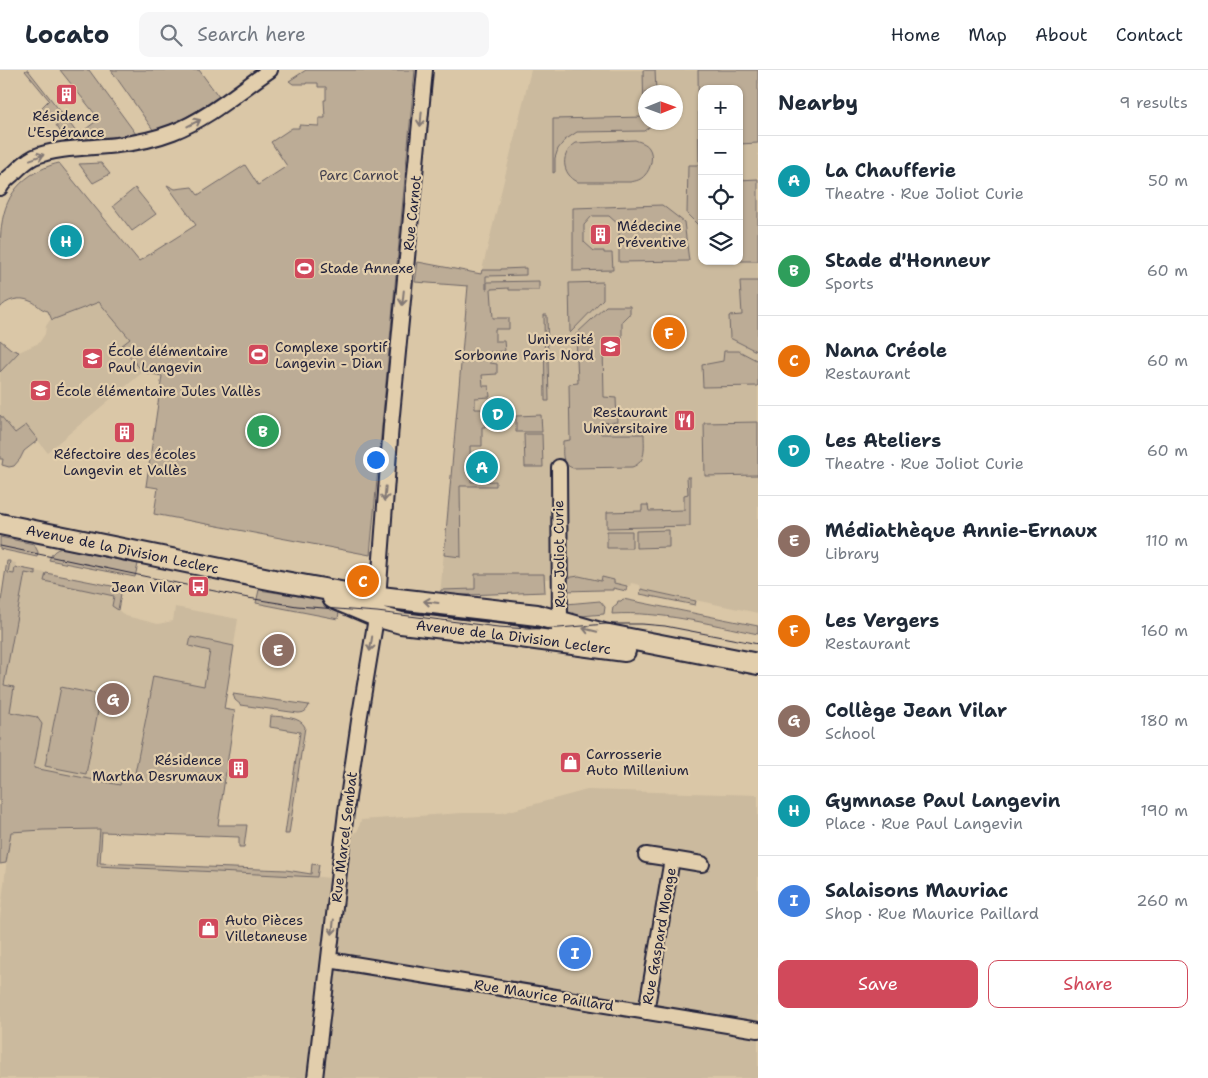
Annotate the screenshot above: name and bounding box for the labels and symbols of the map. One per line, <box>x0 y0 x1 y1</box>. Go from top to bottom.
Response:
building icon: Résidence L'Espérance <box>54 82 78 106</box>
north arrow <box>638 85 683 130</box>
place label: Résidence L'Espérance <box>27 107 105 141</box>
one-way arrow <box>416 110 426 126</box>
one-way arrow <box>186 117 201 127</box>
one-way arrow <box>29 152 44 161</box>
park label: Parc Carnot <box>319 166 399 184</box>
street label: Rue Carnot <box>399 174 425 252</box>
place label: Médecine Préventive <box>617 217 687 251</box>
pin: H <box>50 222 82 260</box>
building icon: Médecine Préventive <box>589 222 613 246</box>
sports icon: Stade Annexe <box>292 256 316 280</box>
place label: Stade Annexe <box>320 259 414 277</box>
one-way arrow <box>398 289 408 305</box>
pin: F <box>653 314 685 352</box>
place label: Université Sorbonne Paris Nord <box>454 330 594 364</box>
school or university icon: Université Sorbonne Paris Nord <box>598 335 622 359</box>
place label: Complexe sportif Langevin - Dian <box>275 338 388 372</box>
place label: École élémentaire Paul Langevin <box>108 342 228 376</box>
sports icon: Complexe sportif Langevin - Dian <box>247 343 271 367</box>
school or university icon: École élémentaire Paul Langevin <box>80 347 104 371</box>
school or university icon: École élémentaire Jules Vallès <box>28 379 52 403</box>
place label: École élémentaire Jules Vallès <box>56 382 261 400</box>
pin: D <box>482 395 514 433</box>
place label: Restaurant Universitaire <box>583 403 668 437</box>
restaurant icon: Restaurant Universitaire <box>672 408 696 432</box>
pin: B <box>247 412 279 450</box>
building icon: Réfectoire des écoles Langevin et Vallès <box>113 420 137 444</box>
place label: Réfectoire des écoles Langevin et Vallès <box>54 445 196 479</box>
your location <box>363 447 389 473</box>
pin: A <box>466 448 498 486</box>
one-way arrow <box>381 486 390 502</box>
street label: Rue Joliot Curie <box>549 500 569 608</box>
street label: Avenue de la Division Leclerc <box>24 521 221 578</box>
pin: C <box>347 562 379 600</box>
bus stop icon: Jean Vilar <box>186 575 210 599</box>
place label: Jean Vilar <box>111 578 182 596</box>
one-way arrow <box>423 597 439 607</box>
street label: Avenue de la Division Leclerc <box>415 616 612 658</box>
one-way arrow <box>583 625 599 634</box>
pin: E <box>262 631 294 669</box>
one-way arrow <box>366 636 376 652</box>
pin: G <box>97 680 129 718</box>
place label: Carrosserie Auto Millenium <box>586 745 689 779</box>
shop icon: Carrosserie Auto Millenium <box>558 750 582 774</box>
place label: Résidence Martha Desrumaux <box>92 751 222 785</box>
building icon: Résidence Martha Desrumaux <box>226 756 250 780</box>
street label: Rue Marcel Sembat <box>327 771 361 903</box>
street label: Rue Gaspard Monge <box>638 866 680 1006</box>
place label: Auto Pièces Villetaneuse <box>225 911 308 945</box>
shop icon: Auto Pièces Villetaneuse <box>197 916 221 940</box>
one-way arrow <box>328 918 338 934</box>
pin: I <box>559 934 591 972</box>
street label: Rue Maurice Paillard <box>473 975 615 1015</box>

